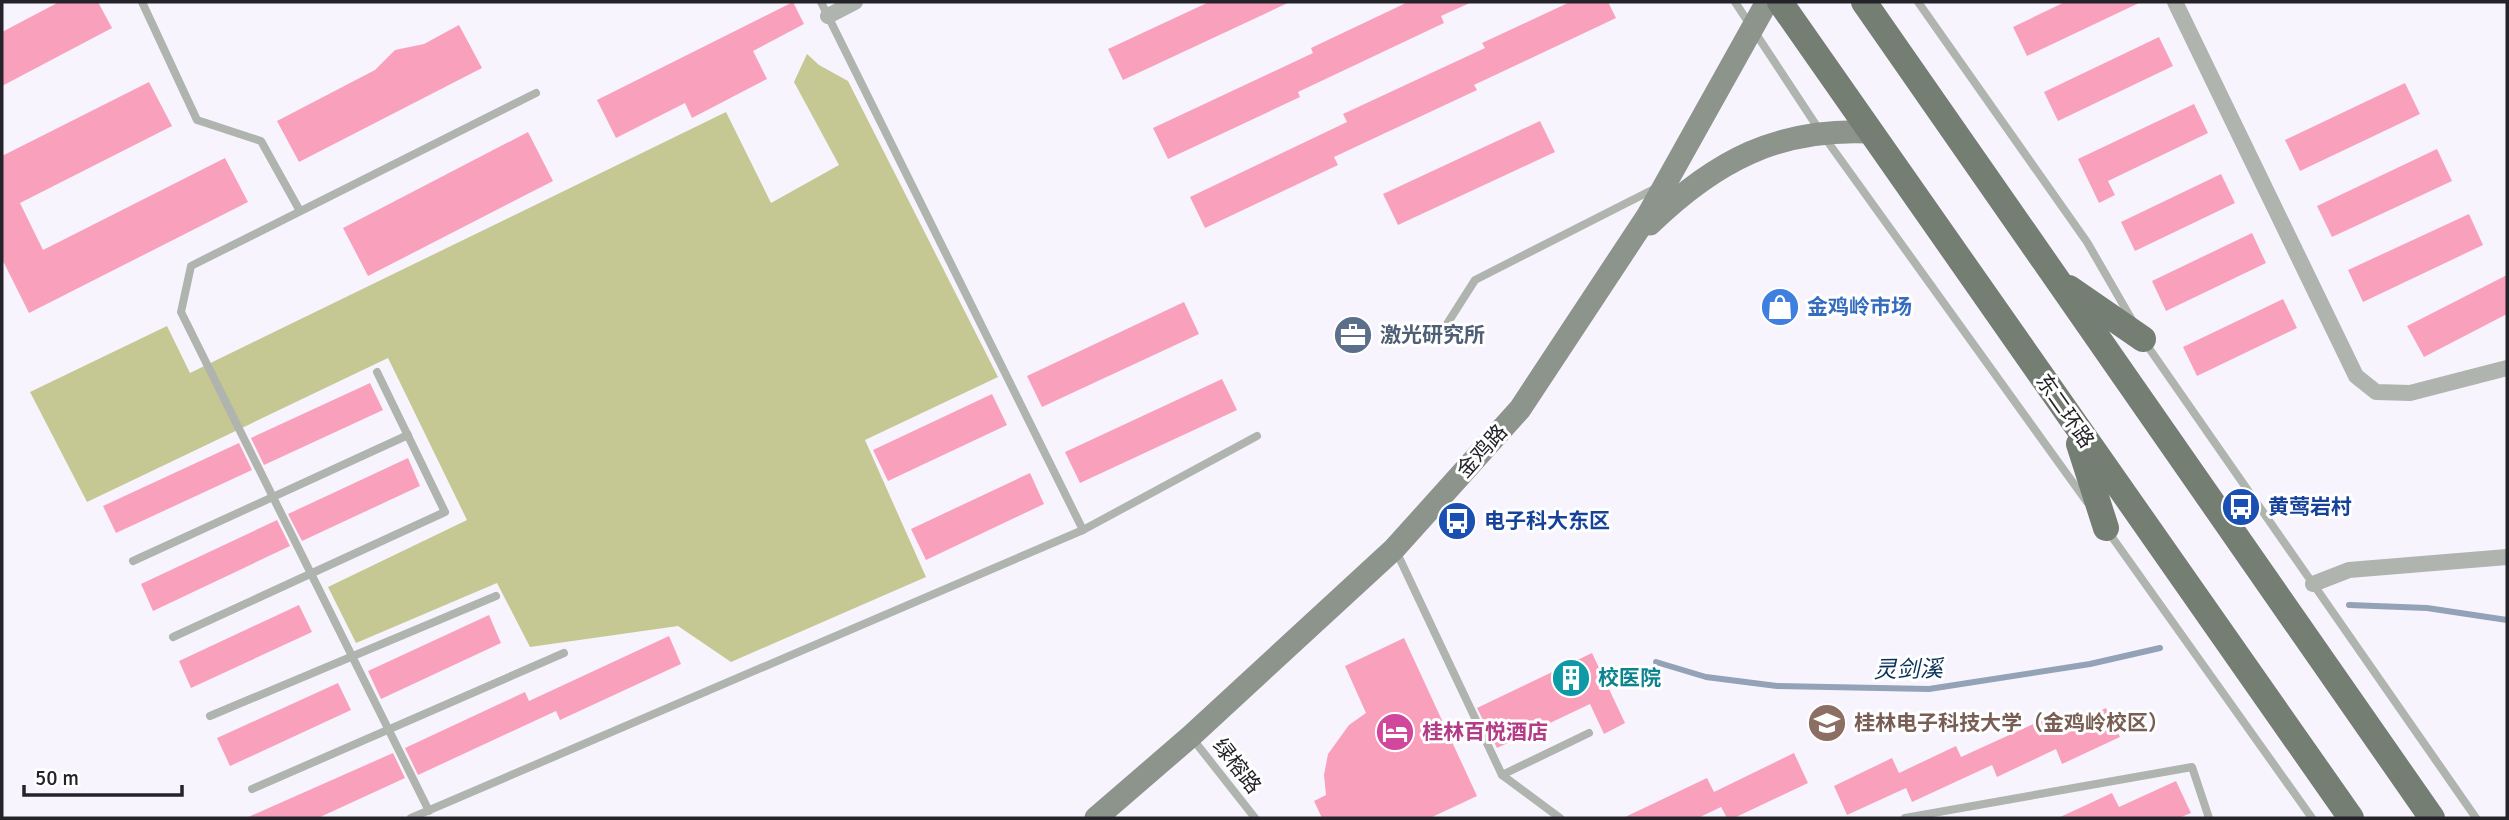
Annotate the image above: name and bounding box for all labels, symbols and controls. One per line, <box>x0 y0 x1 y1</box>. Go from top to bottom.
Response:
shop icon: 金鸡岭市场 <box>1759 286 1801 328</box>
place label: 金鸡岭市场 <box>1807 294 1912 320</box>
office icon: 激光研究所 <box>1332 314 1374 356</box>
place label: 激光研究所 <box>1380 322 1485 348</box>
street label: 东二环路 <box>2030 369 2100 453</box>
street label: 金鸡路 <box>1451 419 1513 483</box>
bus stop icon: 黄莺岩村 <box>2220 486 2262 528</box>
place label: 黄莺岩村 <box>2268 494 2352 520</box>
bus stop icon: 电子科大东区 <box>1436 500 1478 542</box>
place label: 电子科大东区 <box>1484 508 1610 534</box>
water label: 灵剑溪 <box>1873 654 1946 685</box>
building icon: 校医院 <box>1550 657 1592 699</box>
place label: 校医院 <box>1598 665 1661 691</box>
school or university icon: 桂林电子科技大学（金鸡岭校区） <box>1806 702 1848 744</box>
place label: 桂林电子科技大学（金鸡岭校区） <box>1854 710 2169 736</box>
hotel icon: 桂林百悦酒店 <box>1374 711 1416 753</box>
place label: 桂林百悦酒店 <box>1422 719 1548 745</box>
street label: 绿榕路 <box>1207 733 1267 799</box>
scale bar <box>24 754 182 798</box>
text: 50 m <box>35 765 79 791</box>

